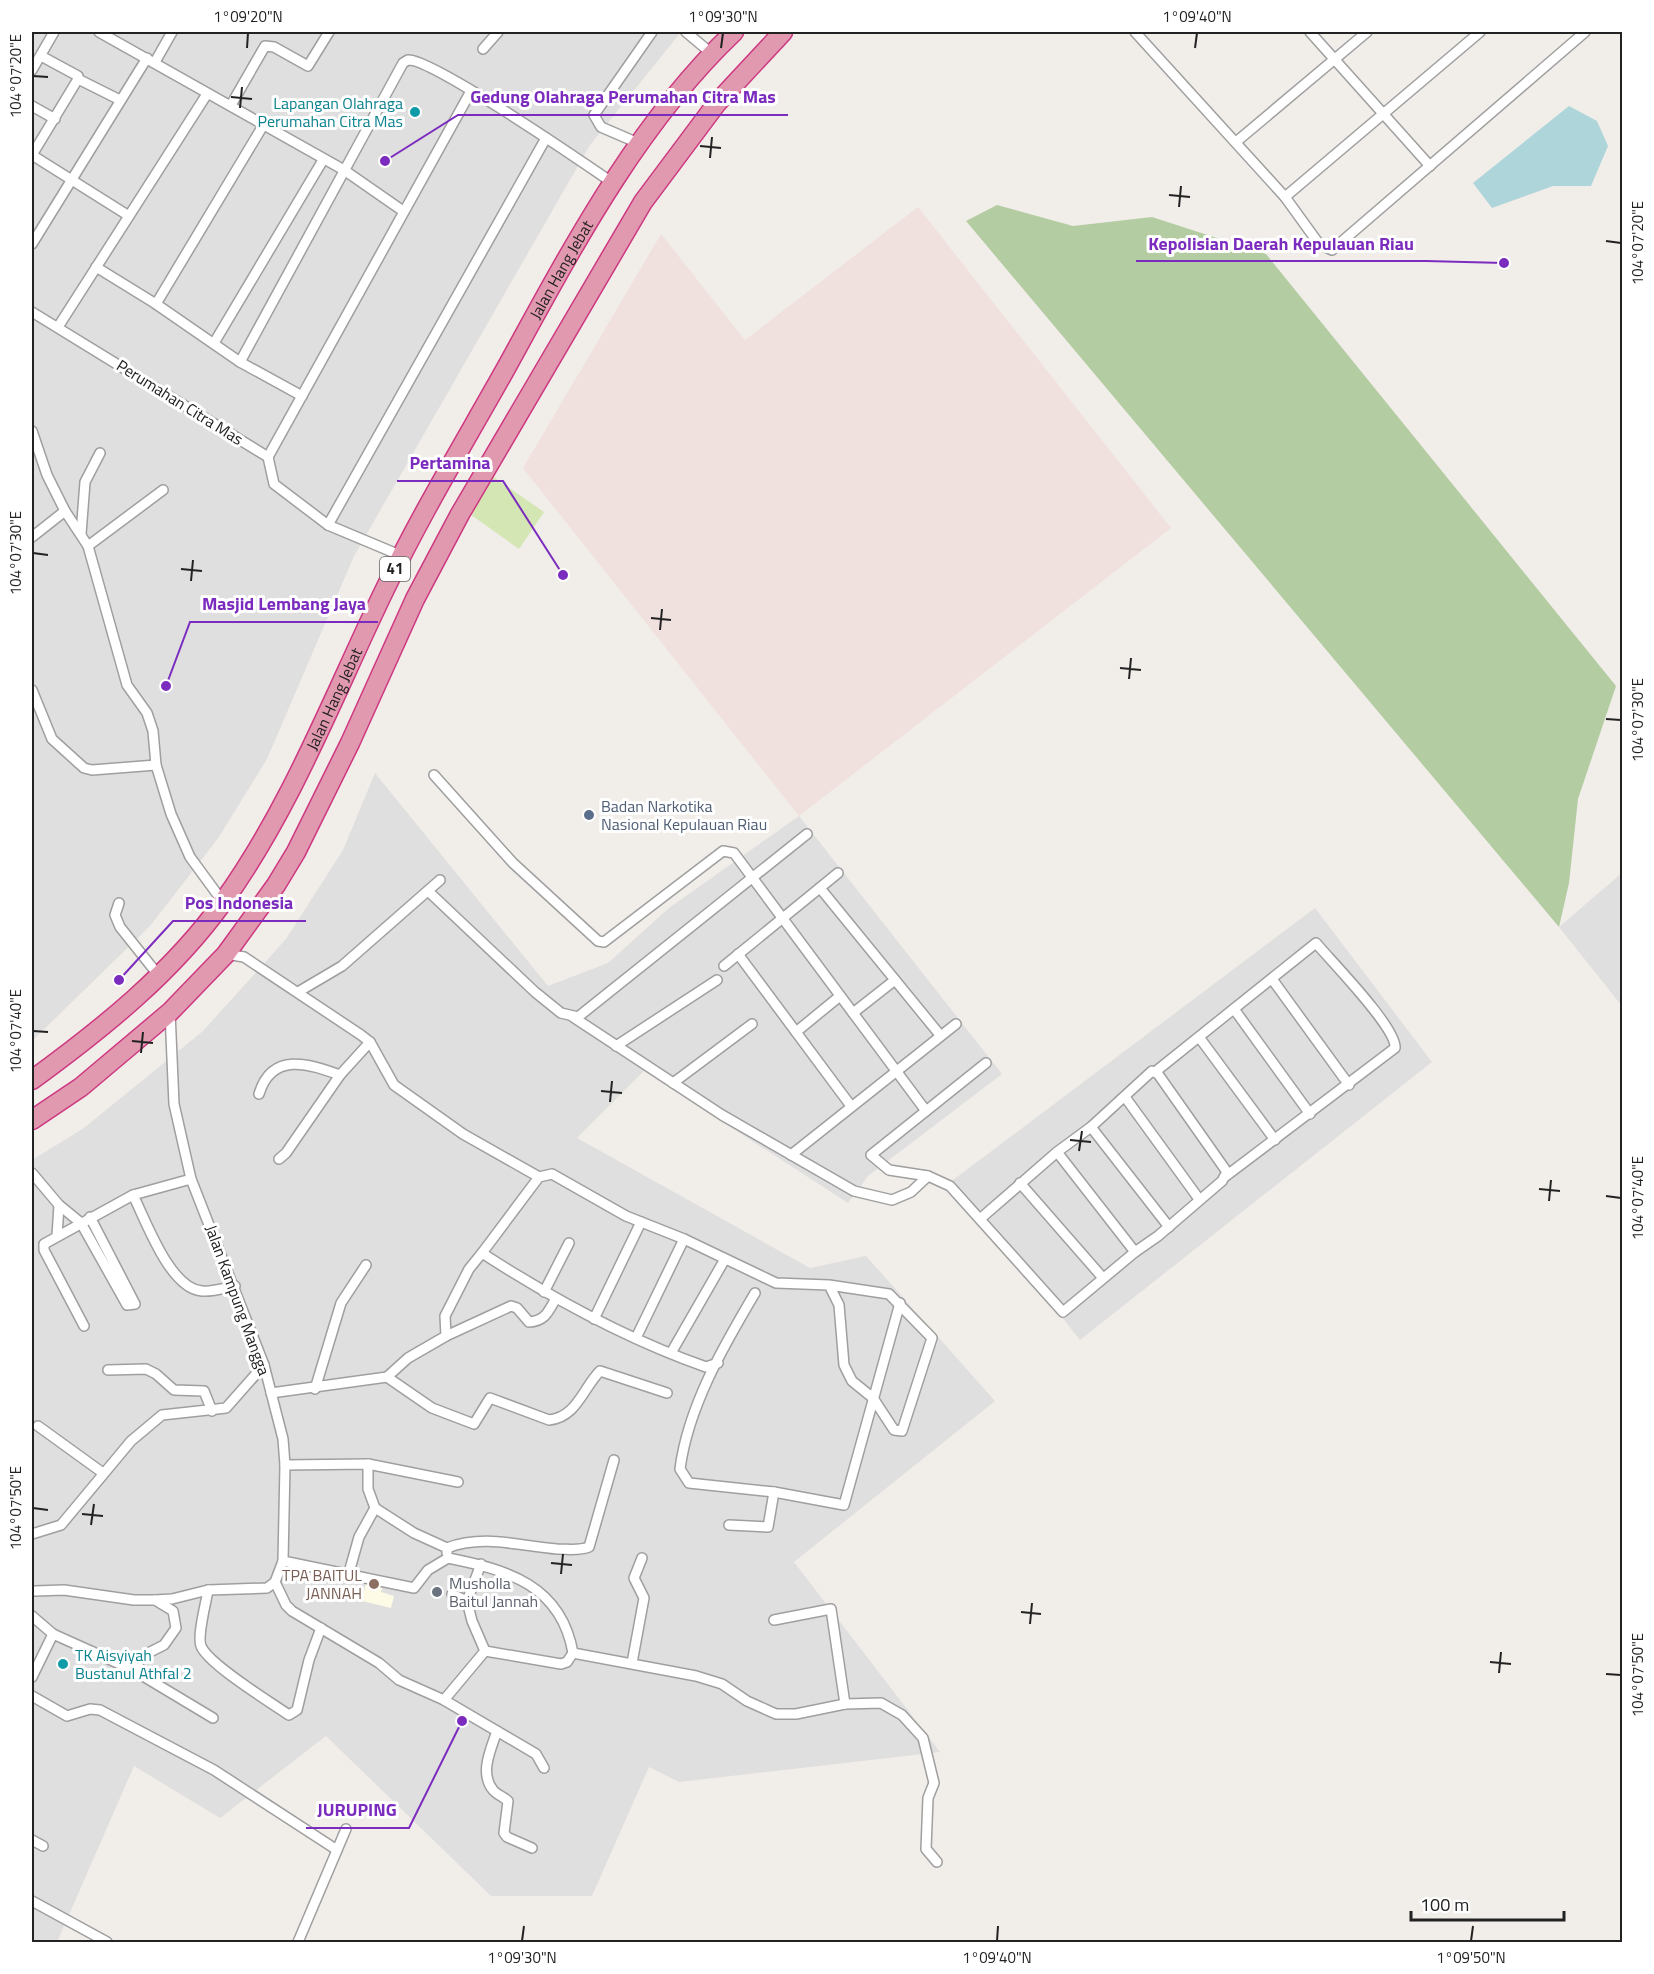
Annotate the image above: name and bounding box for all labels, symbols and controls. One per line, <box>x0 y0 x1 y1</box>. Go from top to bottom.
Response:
text: 1°09'20"N <box>213 5 283 28</box>
text: 1°09'30"N <box>688 5 758 28</box>
text: 1°09'40"N <box>1162 5 1232 28</box>
text: 104°07'20"E <box>4 34 27 118</box>
callout: Gedung Olahraga Perumahan Citra Mas <box>458 79 788 115</box>
text: Gedung Olahraga Perumahan Citra Mas <box>470 83 776 110</box>
place label: Lapangan Olahraga Perumahan Citra Mas <box>258 91 403 133</box>
marker: Lapangan Olahraga Perumahan Citra Mas <box>408 105 422 119</box>
text: 104°07'20"E <box>1626 201 1649 285</box>
street label: Jalan Hang Jebat <box>523 215 599 324</box>
callout: Kepolisian Daerah Kepulauan Riau <box>1136 225 1426 261</box>
text: Kepolisian Daerah Kepulauan Riau <box>1148 230 1414 257</box>
street label: Perumahan Citra Mas <box>112 353 248 451</box>
callout: Pertamina <box>397 445 503 481</box>
text: Pertamina <box>409 449 491 476</box>
text: 104°07'30"E <box>4 511 27 595</box>
road number: 41 <box>380 557 410 581</box>
callout: Masjid Lembang Jaya <box>190 586 378 622</box>
text: Masjid Lembang Jaya <box>202 590 366 617</box>
street label: Jalan Hang Jebat <box>300 643 368 754</box>
text: 104°07'30"E <box>1626 678 1649 762</box>
place label: Badan Narkotika Nasional Kepulauan Riau <box>601 794 767 836</box>
marker: Badan Narkotika Nasional Kepulauan Riau <box>582 808 596 822</box>
callout: Pos Indonesia <box>173 885 306 921</box>
text: Pos Indonesia <box>185 889 293 916</box>
text: 104°07'40"E <box>4 989 27 1073</box>
text: 104°07'40"E <box>1626 1156 1649 1240</box>
street label: Jalan Kampung Mangga <box>200 1221 276 1379</box>
text: 104°07'50"E <box>4 1466 27 1550</box>
place label: TPA BAITUL JANNAH <box>282 1563 362 1605</box>
place label: Musholla Baitul Jannah <box>449 1571 538 1613</box>
marker: TPA BAITUL JANNAH <box>367 1577 381 1591</box>
marker: Musholla Baitul Jannah <box>430 1585 444 1599</box>
text: 104°07'50"E <box>1626 1633 1649 1717</box>
place label: TK Aisyiyah Bustanul Athfal 2 <box>75 1643 192 1685</box>
marker: TK Aisyiyah Bustanul Athfal 2 <box>56 1657 70 1671</box>
callout: JURUPING <box>306 1792 409 1828</box>
text: JURUPING <box>317 1796 397 1823</box>
scale bar <box>1411 1884 1564 1922</box>
text: 100 m <box>1420 1891 1469 1918</box>
text: 1°09'30"N <box>487 1946 557 1969</box>
text: 1°09'40"N <box>962 1946 1032 1969</box>
text: 1°09'50"N <box>1436 1946 1506 1969</box>

